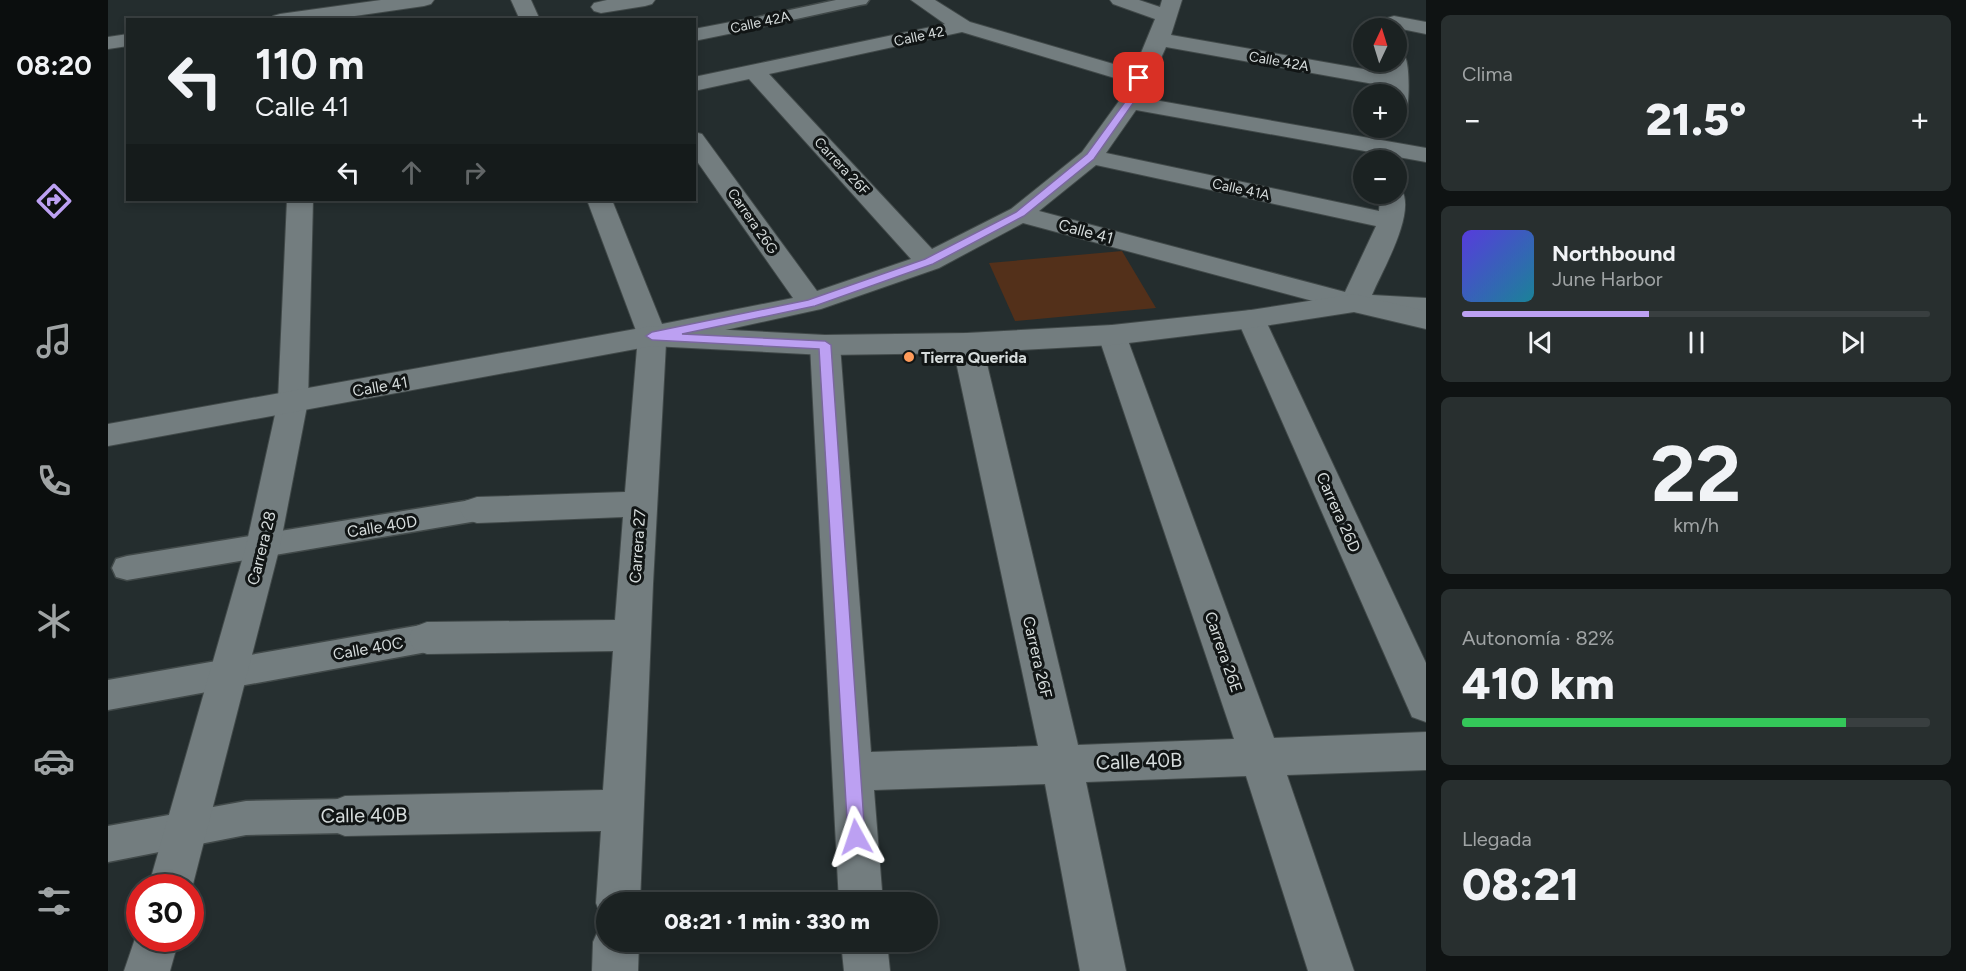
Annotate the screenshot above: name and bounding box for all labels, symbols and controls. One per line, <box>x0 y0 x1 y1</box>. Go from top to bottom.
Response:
street label: Calle 42A <box>729 8 792 37</box>
north arrow <box>1353 18 1407 72</box>
map controls <box>1353 18 1407 204</box>
street label: Calle 42 <box>892 23 946 50</box>
text: 110 m <box>255 39 364 90</box>
icon: left <box>156 42 234 120</box>
street label: Calle 42A <box>1248 48 1311 75</box>
text: 08:20 <box>16 49 92 82</box>
pin <box>1113 52 1164 103</box>
icon: arrive <box>1122 61 1155 94</box>
text: Clima <box>1462 62 1513 86</box>
button: + <box>1353 84 1407 138</box>
text: Calle 41 <box>255 90 349 123</box>
text: 21.5° <box>1645 92 1747 146</box>
text: − <box>1462 100 1483 139</box>
text: + <box>1909 100 1930 139</box>
street label: Carrera 26F <box>811 134 873 199</box>
button: − <box>1353 150 1407 204</box>
icon: left <box>332 156 365 189</box>
icon: ahead <box>395 156 428 189</box>
icon: right <box>458 156 491 189</box>
street label: Calle 41A <box>1211 175 1272 204</box>
icon: directions <box>33 180 75 222</box>
street label: Carrera 26G <box>724 185 782 258</box>
street label: Calle 41 <box>1056 215 1115 248</box>
text: Northbound <box>1552 240 1676 267</box>
text: June Harbor <box>1552 267 1663 291</box>
icon: music <box>33 320 75 362</box>
icon: previous <box>1524 326 1557 359</box>
icon: pause <box>1680 326 1713 359</box>
icon: next <box>1836 326 1869 359</box>
place label: Tierra Querida <box>921 348 1027 367</box>
marker: Tierra Querida <box>902 350 916 364</box>
street label: Calle 41 <box>351 372 409 401</box>
text: 22 <box>1651 427 1741 521</box>
icon: phone <box>33 460 75 502</box>
street label: Carrera 26D <box>1312 469 1365 555</box>
street label: Carrera 27 <box>625 508 650 584</box>
street label: Carrera 28 <box>243 509 280 587</box>
street label: Calle 40D <box>346 512 418 541</box>
text: km/h <box>1673 513 1719 537</box>
icon: climate <box>33 600 75 642</box>
street label: Carrera 26E <box>1201 609 1246 695</box>
street label: Carrera 26F <box>1019 614 1056 700</box>
text: Autonomía · 82% <box>1462 626 1615 650</box>
street label: Calle 40C <box>331 633 405 664</box>
text: 410 km <box>1462 656 1615 710</box>
icon: car <box>33 740 75 782</box>
street label: Calle 40B <box>1095 747 1183 775</box>
street label: Calle 40B <box>320 802 408 828</box>
position arrow <box>824 805 888 869</box>
text: Llegada <box>1462 827 1532 851</box>
text: 08:21 <box>1462 857 1579 911</box>
speed limit sign: 30 <box>126 874 204 952</box>
icon: filters <box>33 880 75 922</box>
text: 08:21 · 1 min · 330 m <box>664 908 870 935</box>

